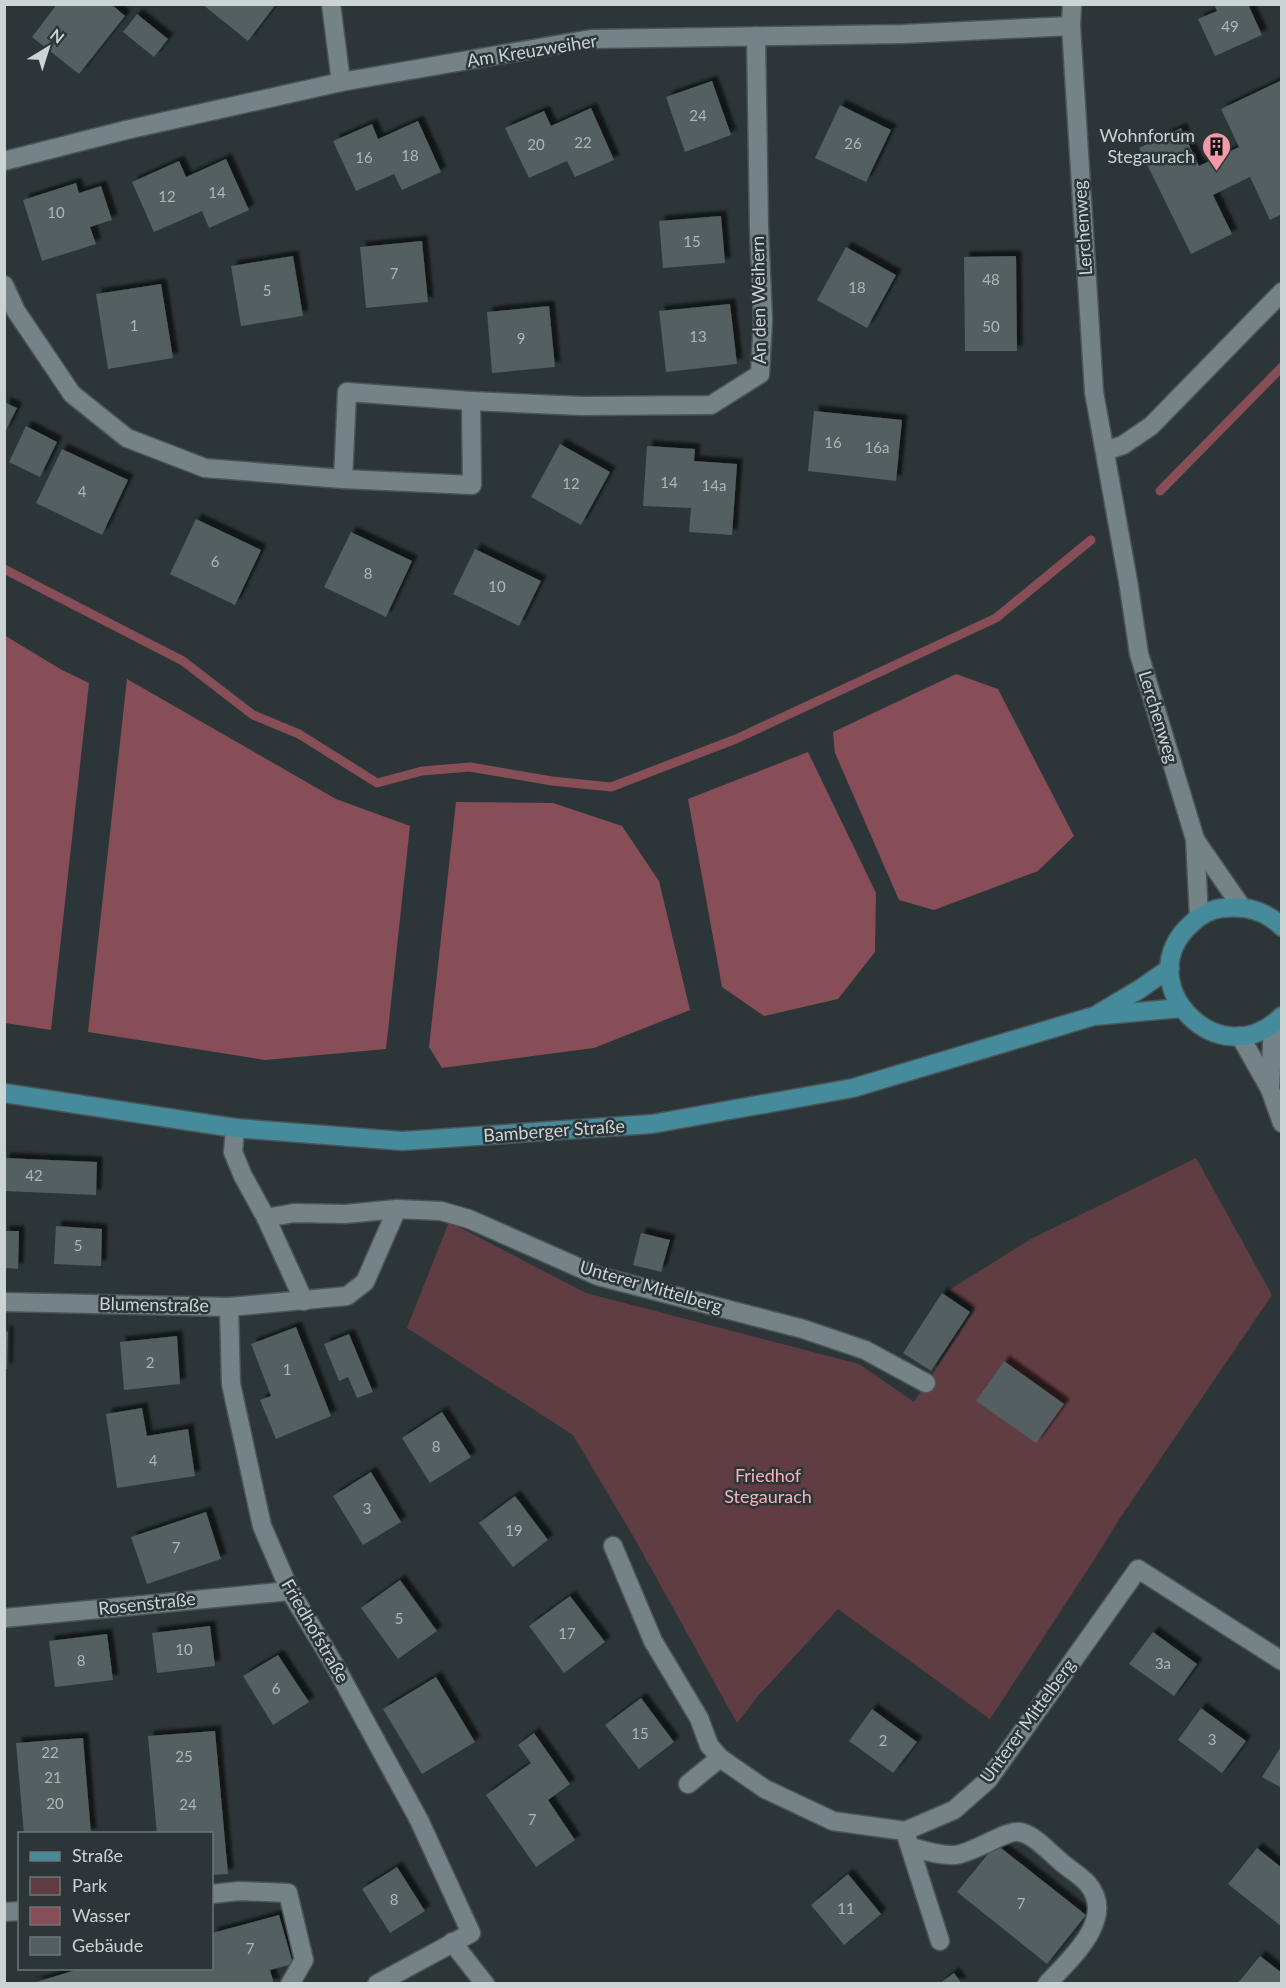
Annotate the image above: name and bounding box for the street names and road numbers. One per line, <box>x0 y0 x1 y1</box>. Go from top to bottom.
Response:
street label: Am Kreuzweiher <box>465 29 599 71</box>
street label: Lerchenweg <box>1068 180 1096 276</box>
street label: An den Weihern <box>746 236 770 364</box>
street label: Lerchenweg <box>1135 668 1183 765</box>
street label: Bamberger Straße <box>482 1114 625 1146</box>
street label: Unterer Mittelberg <box>577 1255 725 1317</box>
street label: Blumenstraße <box>99 1292 209 1316</box>
street label: Friedhofstraße <box>277 1575 354 1686</box>
street label: Rosenstraße <box>97 1587 197 1619</box>
street label: Unterer Mittelberg <box>975 1654 1079 1787</box>

